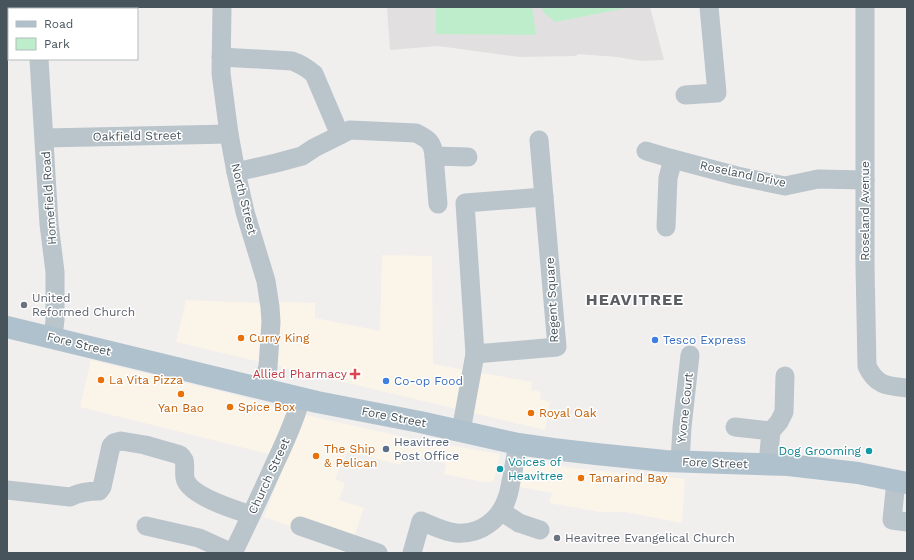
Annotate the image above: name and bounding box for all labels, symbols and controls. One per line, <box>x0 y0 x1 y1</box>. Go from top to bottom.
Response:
legend <box>8 8 138 60</box>
text: Road <box>44 17 73 31</box>
text: Park <box>44 37 70 51</box>
street label: Oakfield Street <box>92 128 182 144</box>
street label: Homefield Road <box>39 151 59 245</box>
street label: Roseland Drive <box>699 158 787 190</box>
street label: Roseland Avenue <box>858 161 872 261</box>
street label: North Street <box>228 162 260 236</box>
street label: Regent Square <box>543 257 561 343</box>
district label: HEAVITREE <box>586 290 684 309</box>
place label: United Reformed Church <box>32 291 135 319</box>
marker: United Reformed Church <box>19 300 29 310</box>
street label: Fore Street <box>45 329 113 359</box>
place label: Curry King <box>249 331 310 345</box>
marker: Curry King <box>236 333 246 343</box>
place label: Tesco Express <box>663 333 746 347</box>
marker: Tesco Express <box>650 335 660 345</box>
place label: Allied Pharmacy <box>253 367 348 381</box>
marker: Allied Pharmacy <box>350 369 360 379</box>
street label: Yvone Court <box>674 372 696 444</box>
place label: La Vita Pizza <box>109 373 183 387</box>
place label: Co-op Food <box>394 374 463 388</box>
marker: La Vita Pizza <box>96 375 106 385</box>
marker: Co-op Food <box>381 376 391 386</box>
marker: Yan Bao <box>176 389 186 399</box>
place label: Spice Box <box>238 400 295 414</box>
place label: Yan Bao <box>158 401 204 415</box>
marker: Spice Box <box>225 402 235 412</box>
street label: Fore Street <box>360 404 428 430</box>
place label: Royal Oak <box>539 406 597 420</box>
marker: Royal Oak <box>526 408 536 418</box>
place label: Heavitree Post Office <box>394 435 459 463</box>
street label: Church Street <box>245 436 293 516</box>
place label: The Ship & Pelican <box>324 442 378 470</box>
marker: Heavitree Post Office <box>381 444 391 454</box>
place label: Dog Grooming <box>778 444 862 458</box>
marker: Dog Grooming <box>864 446 874 456</box>
marker: The Ship & Pelican <box>311 451 321 461</box>
place label: Voices of Heavitree <box>508 455 563 483</box>
street label: Fore Street <box>682 455 748 471</box>
marker: Voices of Heavitree <box>495 464 505 474</box>
place label: Tamarind Bay <box>589 471 668 485</box>
marker: Tamarind Bay <box>576 473 586 483</box>
place label: Heavitree Evangelical Church <box>565 531 735 545</box>
marker: Heavitree Evangelical Church <box>552 533 562 543</box>

